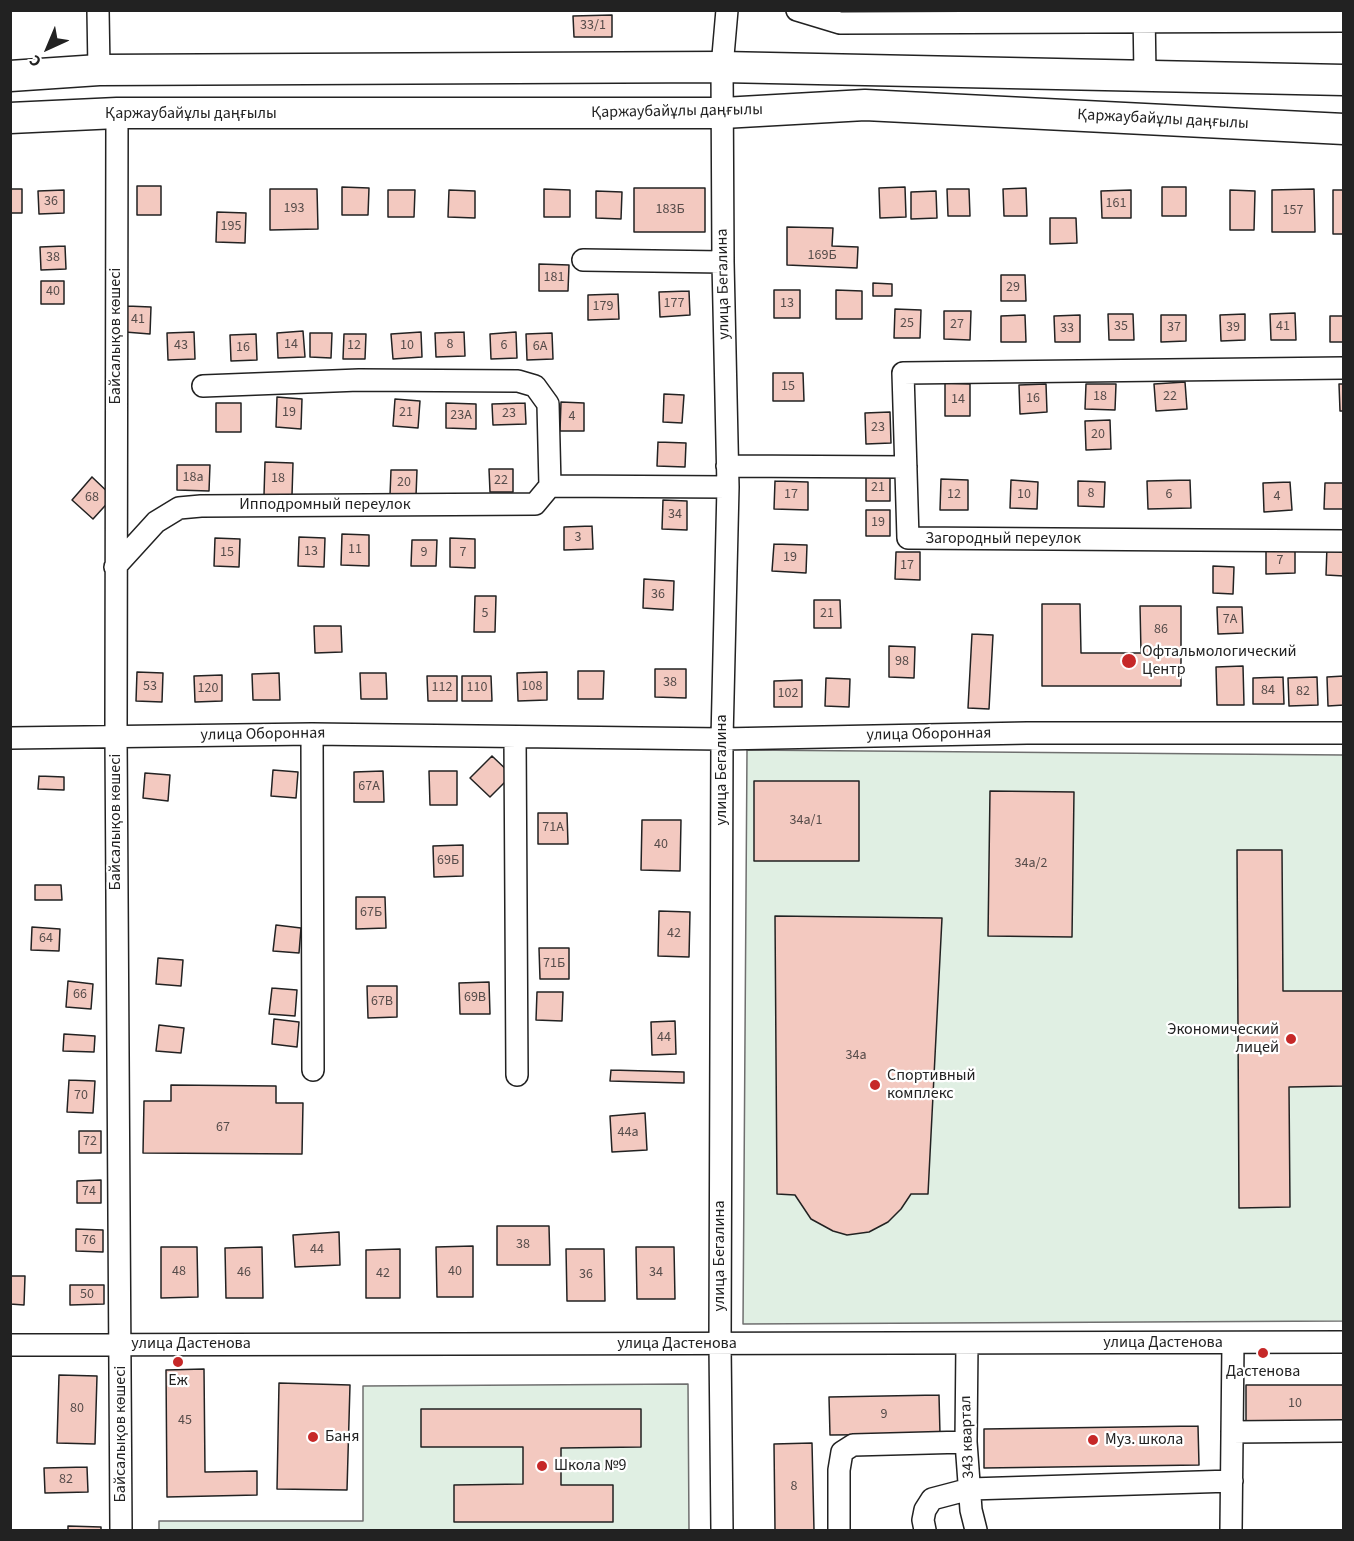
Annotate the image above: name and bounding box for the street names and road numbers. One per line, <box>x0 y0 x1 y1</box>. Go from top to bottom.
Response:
street label: Қаржаубайұлы даңғылы <box>591 101 763 123</box>
street label: Қаржаубайұлы даңғылы <box>105 104 277 124</box>
street label: Қаржаубайұлы даңғылы <box>1077 106 1249 134</box>
street label: улица Бегалина <box>713 228 735 340</box>
street label: Байсалықов көшесі <box>106 268 126 404</box>
street label: Ипподромный переулок <box>239 495 411 515</box>
street label: Загородный переулок <box>925 529 1081 549</box>
street label: улица Бегалина <box>712 714 732 826</box>
street label: улица Оборонная <box>200 724 326 746</box>
street label: улица Оборонная <box>866 724 992 746</box>
street label: Байсалықов көшесі <box>106 754 126 890</box>
street label: улица Бегалина <box>710 1200 730 1312</box>
street label: улица Дастенова <box>1103 1333 1223 1353</box>
street label: улица Дастенова <box>131 1334 251 1354</box>
street label: улица Дастенова <box>617 1334 737 1354</box>
street label: Байсалықов көшесі <box>111 1366 131 1502</box>
street label: 343 квартал <box>957 1395 979 1479</box>

